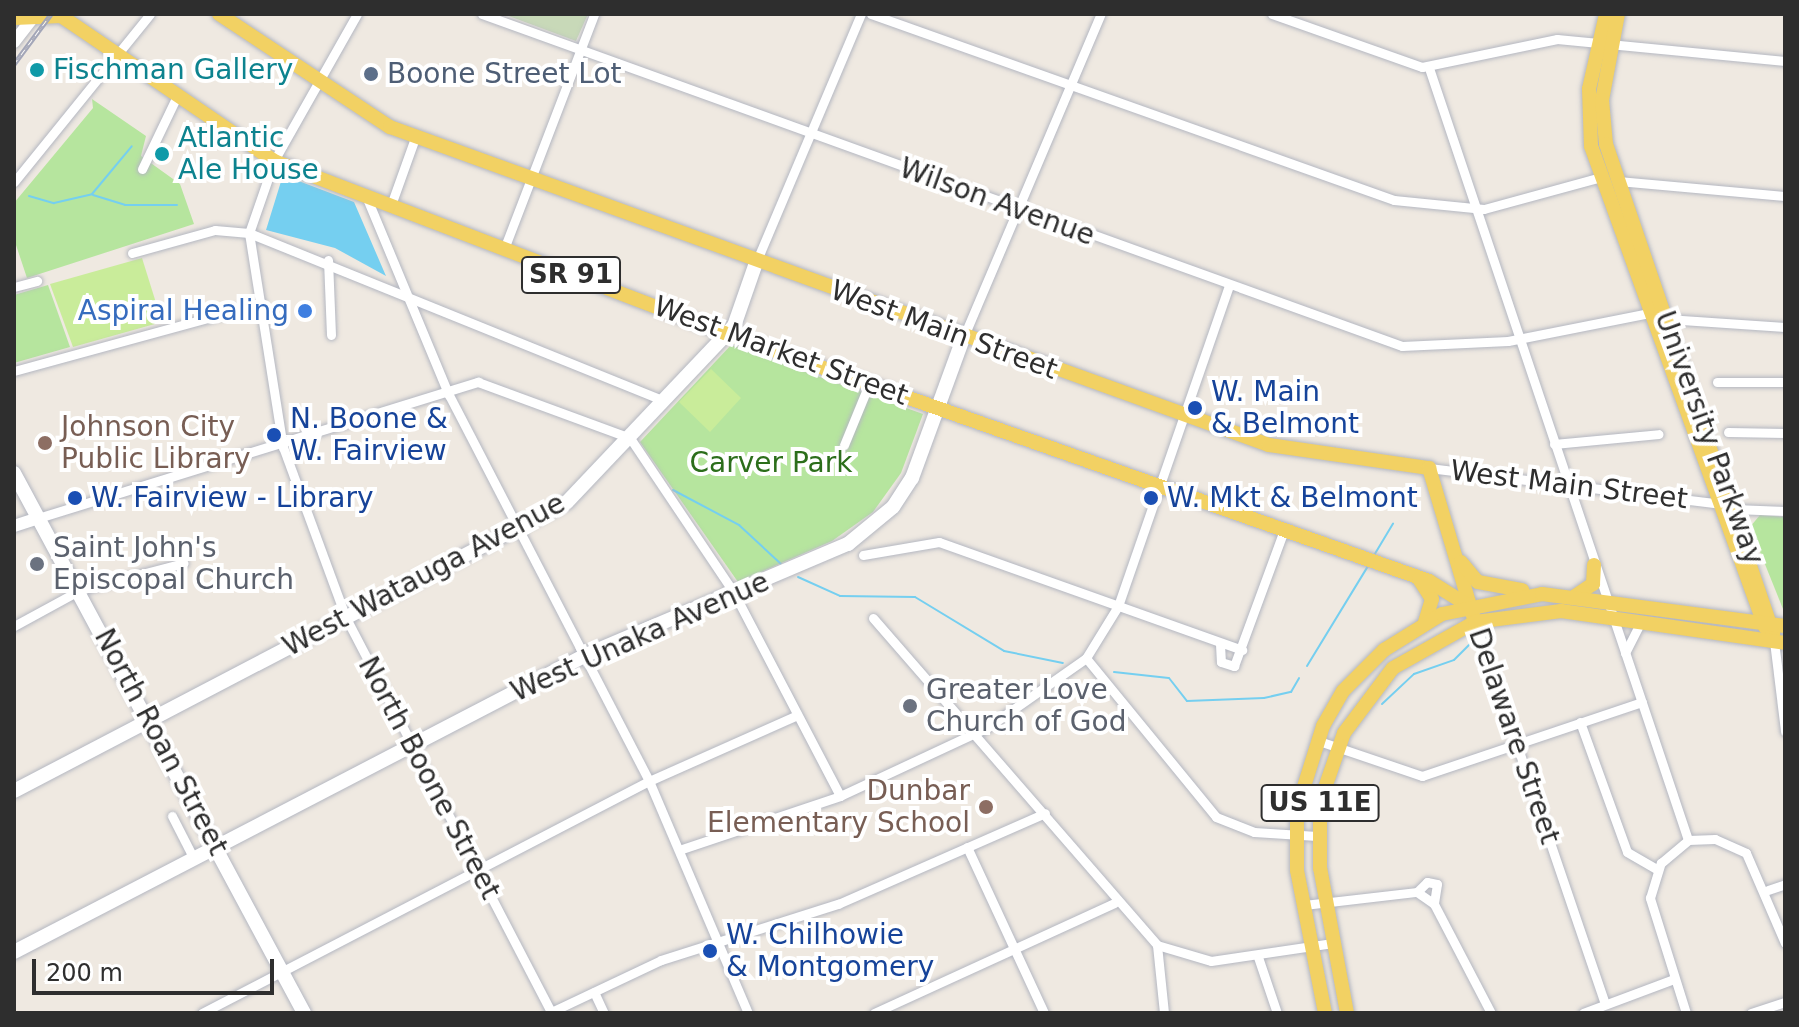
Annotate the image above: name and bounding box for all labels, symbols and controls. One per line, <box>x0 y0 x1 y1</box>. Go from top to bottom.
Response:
place label: Fischman Gallery <box>53 53 293 87</box>
place label: Boone Street Lot <box>387 57 622 91</box>
marker: Fischman Gallery <box>28 61 46 79</box>
marker: Boone Street Lot <box>362 65 380 83</box>
place label: Atlantic Ale House <box>178 121 319 187</box>
marker: Atlantic Ale House <box>153 145 171 163</box>
street label: Wilson Avenue <box>895 151 1099 253</box>
road number: SR 91 <box>521 253 621 297</box>
street label: West Main Street <box>826 273 1062 387</box>
street label: West Market Street <box>649 289 913 413</box>
place label: Aspiral Healing <box>78 294 289 328</box>
marker: Aspiral Healing <box>296 302 314 320</box>
street label: University Parkway <box>1648 307 1770 569</box>
place label: W. Main & Belmont <box>1211 375 1359 441</box>
marker: W. Main & Belmont <box>1186 399 1204 417</box>
place label: N. Boone & W. Fairview <box>290 402 448 468</box>
place label: Johnson City Public Library <box>61 410 251 476</box>
marker: N. Boone & W. Fairview <box>265 426 283 444</box>
marker: Johnson City Public Library <box>36 434 54 452</box>
park label: Carver Park <box>690 446 852 480</box>
street label: West Main Street <box>1449 454 1689 516</box>
place label: W. Fairview - Library <box>91 481 374 515</box>
place label: W. Mkt & Belmont <box>1167 481 1418 515</box>
street label: West Watauga Avenue <box>277 486 571 664</box>
marker: W. Fairview - Library <box>66 489 84 507</box>
marker: W. Mkt & Belmont <box>1142 489 1160 507</box>
place label: Saint John's Episcopal Church <box>53 531 294 597</box>
marker: Saint John's Episcopal Church <box>28 555 46 573</box>
street label: West Unaka Avenue <box>506 565 774 709</box>
street label: North Roan Street <box>87 623 235 861</box>
street label: Delaware Street <box>1461 624 1567 848</box>
street label: North Boone Street <box>351 651 507 905</box>
place label: Greater Love Church of God <box>926 673 1126 739</box>
marker: Greater Love Church of God <box>901 697 919 715</box>
place label: Dunbar Elementary School <box>707 774 970 840</box>
road number: US 11E <box>1260 781 1380 825</box>
marker: Dunbar Elementary School <box>977 798 995 816</box>
place label: W. Chilhowie & Montgomery <box>726 918 934 984</box>
marker: W. Chilhowie & Montgomery <box>701 942 719 960</box>
scale bar <box>36 943 278 993</box>
text: 200 m <box>46 959 123 987</box>

